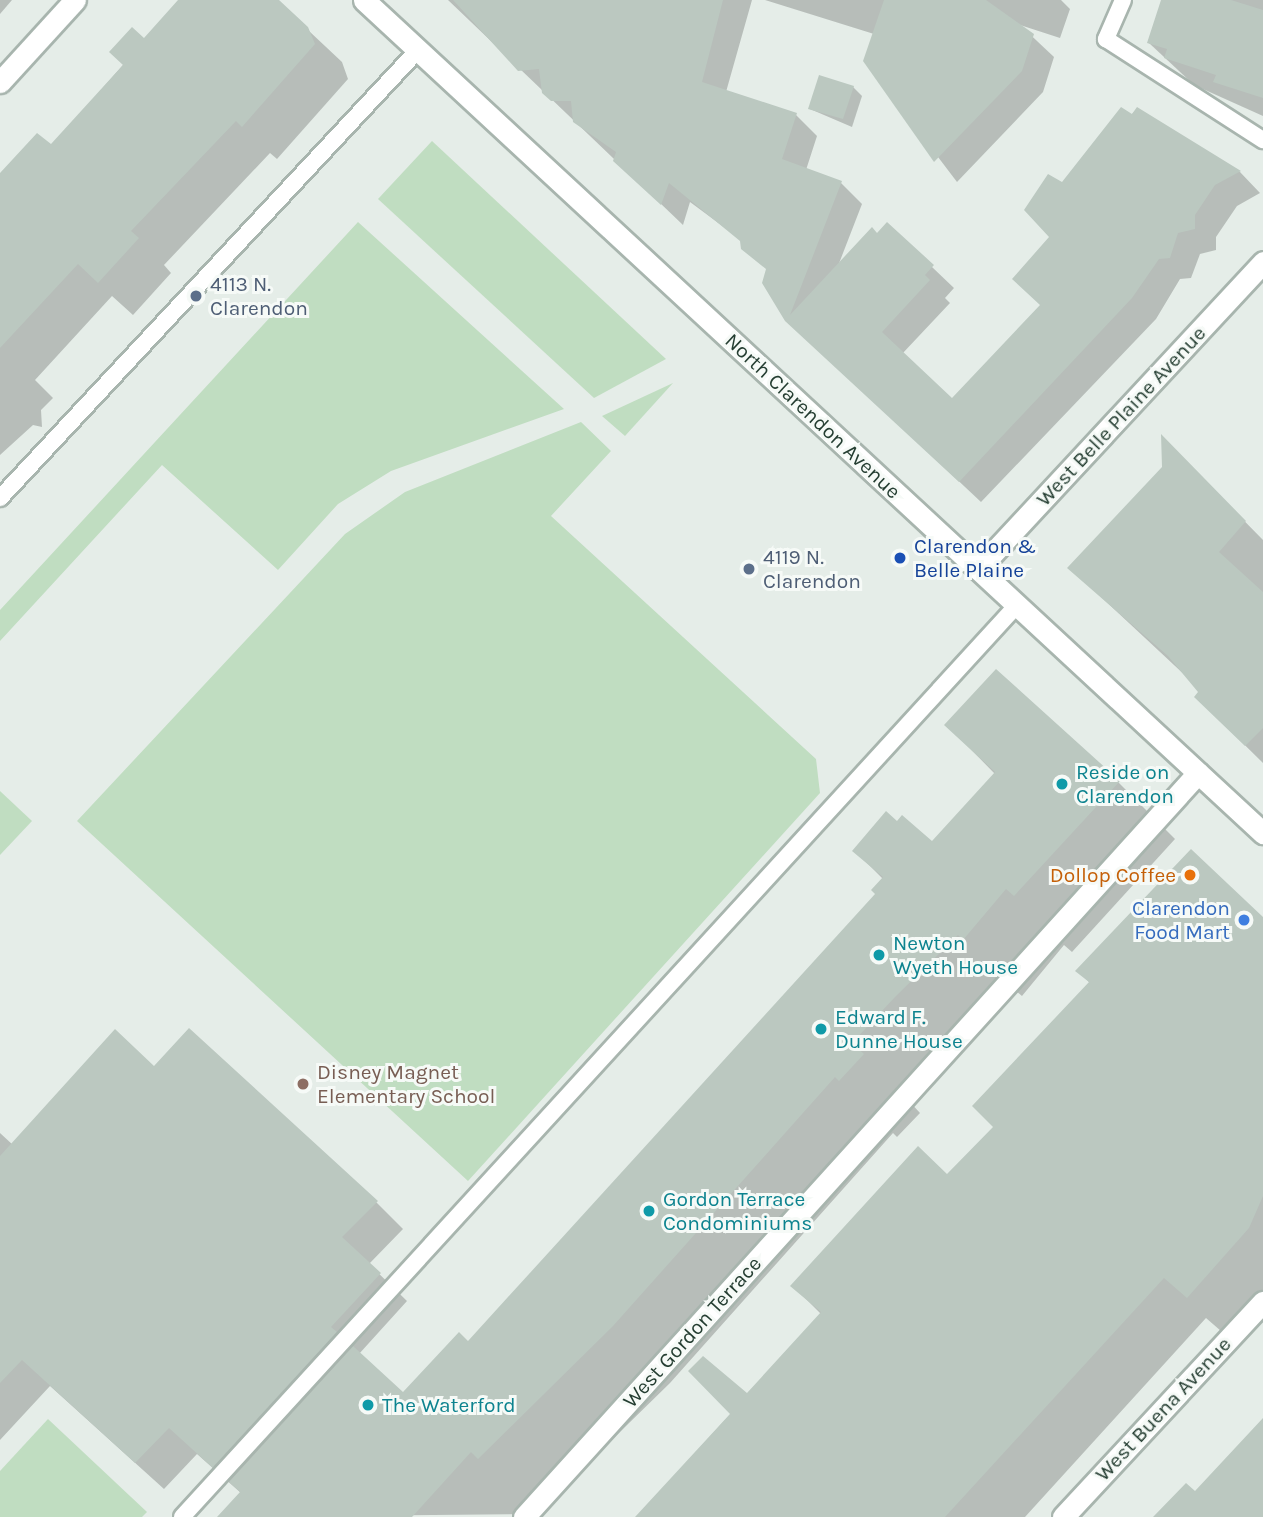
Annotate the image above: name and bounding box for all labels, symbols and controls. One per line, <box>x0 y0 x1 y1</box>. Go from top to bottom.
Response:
place label: 4113 N. Clarendon <box>210 271 308 321</box>
marker: 4113 N. Clarendon <box>188 288 204 304</box>
street label: West Belle Plaine Avenue <box>1031 321 1211 511</box>
street label: North Clarendon Avenue <box>720 328 906 504</box>
place label: Clarendon & Belle Plaine <box>914 533 1036 583</box>
place label: 4119 N. Clarendon <box>763 544 861 594</box>
marker: Clarendon & Belle Plaine <box>892 550 908 566</box>
marker: 4119 N. Clarendon <box>741 561 757 577</box>
place label: Reside on Clarendon <box>1076 759 1174 809</box>
marker: Reside on Clarendon <box>1054 776 1070 792</box>
place label: Dollop Coffee <box>1050 862 1176 888</box>
marker: Dollop Coffee <box>1182 867 1198 883</box>
place label: Clarendon Food Mart <box>1132 895 1230 945</box>
marker: Clarendon Food Mart <box>1236 912 1252 928</box>
place label: Newton Wyeth House <box>893 930 1018 980</box>
marker: Newton Wyeth House <box>871 947 887 963</box>
place label: Edward F. Dunne House <box>835 1004 963 1054</box>
marker: Edward F. Dunne House <box>813 1021 829 1037</box>
place label: Disney Magnet Elementary School <box>317 1059 495 1109</box>
marker: Disney Magnet Elementary School <box>295 1076 311 1092</box>
place label: Gordon Terrace Condominiums <box>663 1186 812 1236</box>
marker: Gordon Terrace Condominiums <box>641 1203 657 1219</box>
street label: West Gordon Terrace <box>617 1251 767 1413</box>
street label: West Buena Avenue <box>1090 1332 1236 1486</box>
place label: The Waterford <box>382 1392 516 1418</box>
marker: The Waterford <box>360 1397 376 1413</box>

